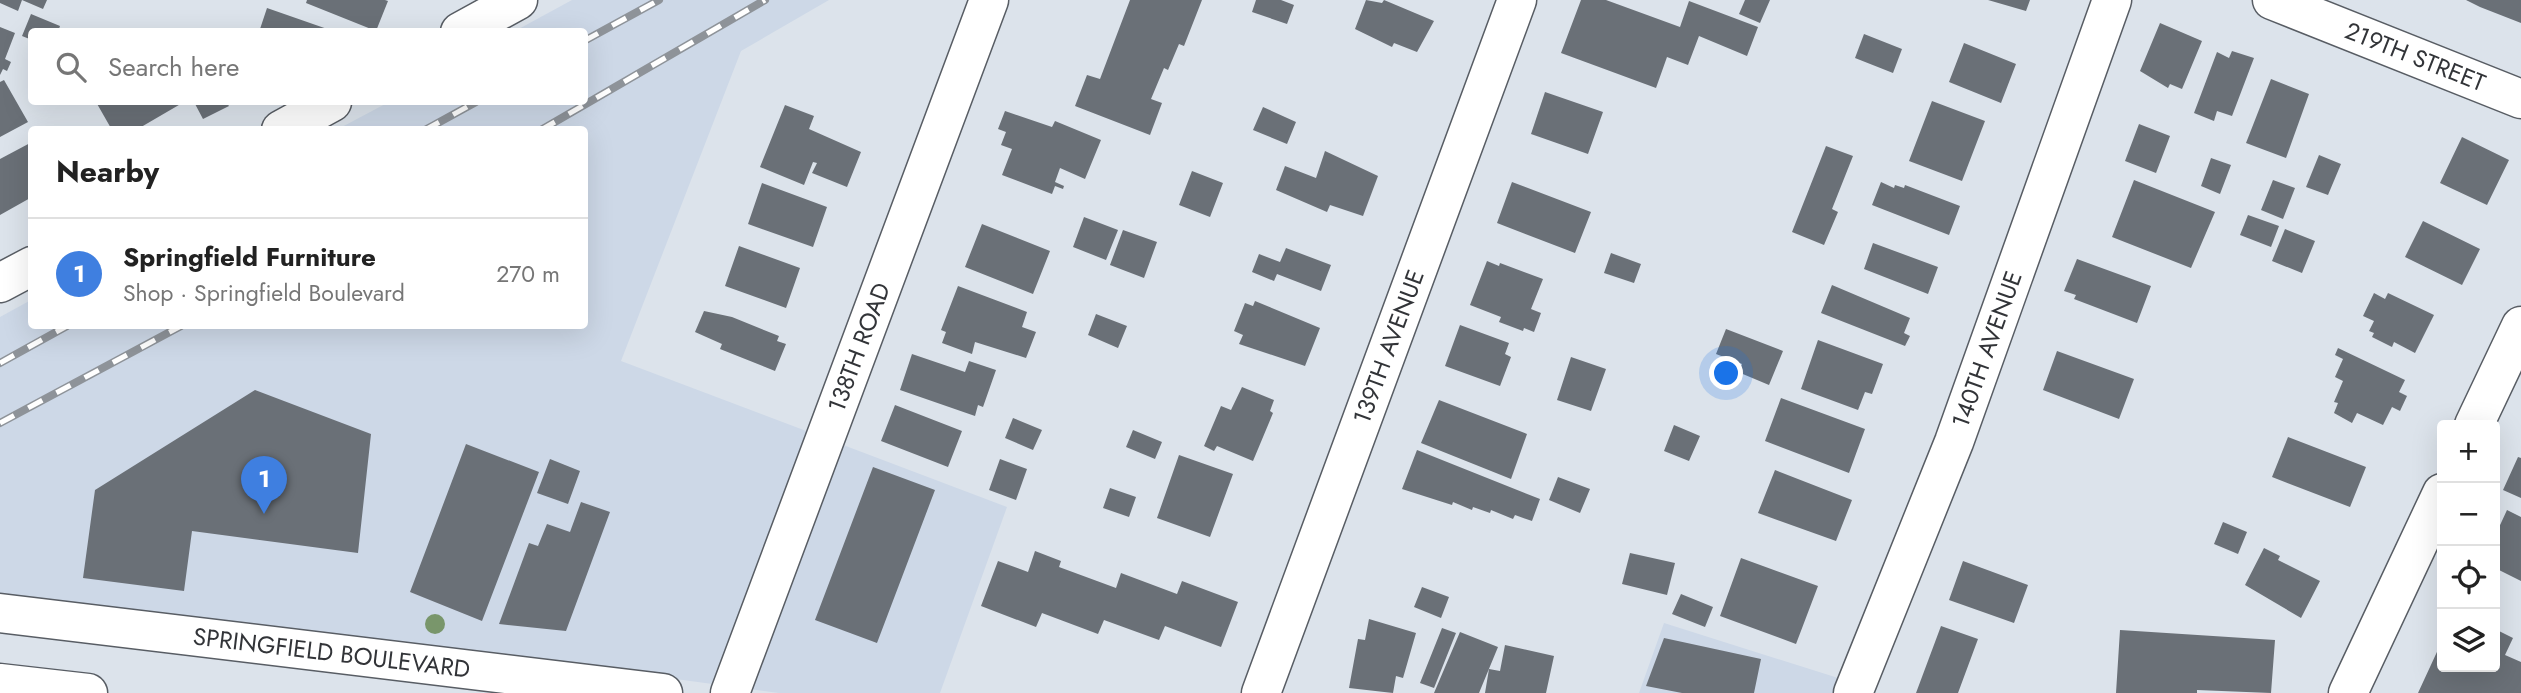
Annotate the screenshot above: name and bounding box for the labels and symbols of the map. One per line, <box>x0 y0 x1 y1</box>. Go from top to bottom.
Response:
street label: 219TH STREET <box>2340 13 2491 100</box>
street label: 139TH AVENUE <box>1344 265 1433 429</box>
street label: 140TH AVENUE <box>1943 266 2031 432</box>
street label: 138TH ROAD <box>819 277 899 417</box>
your location <box>1709 356 1743 390</box>
pin: 1 <box>241 456 287 514</box>
street label: SPRINGFIELD BOULEVARD <box>191 618 472 687</box>

